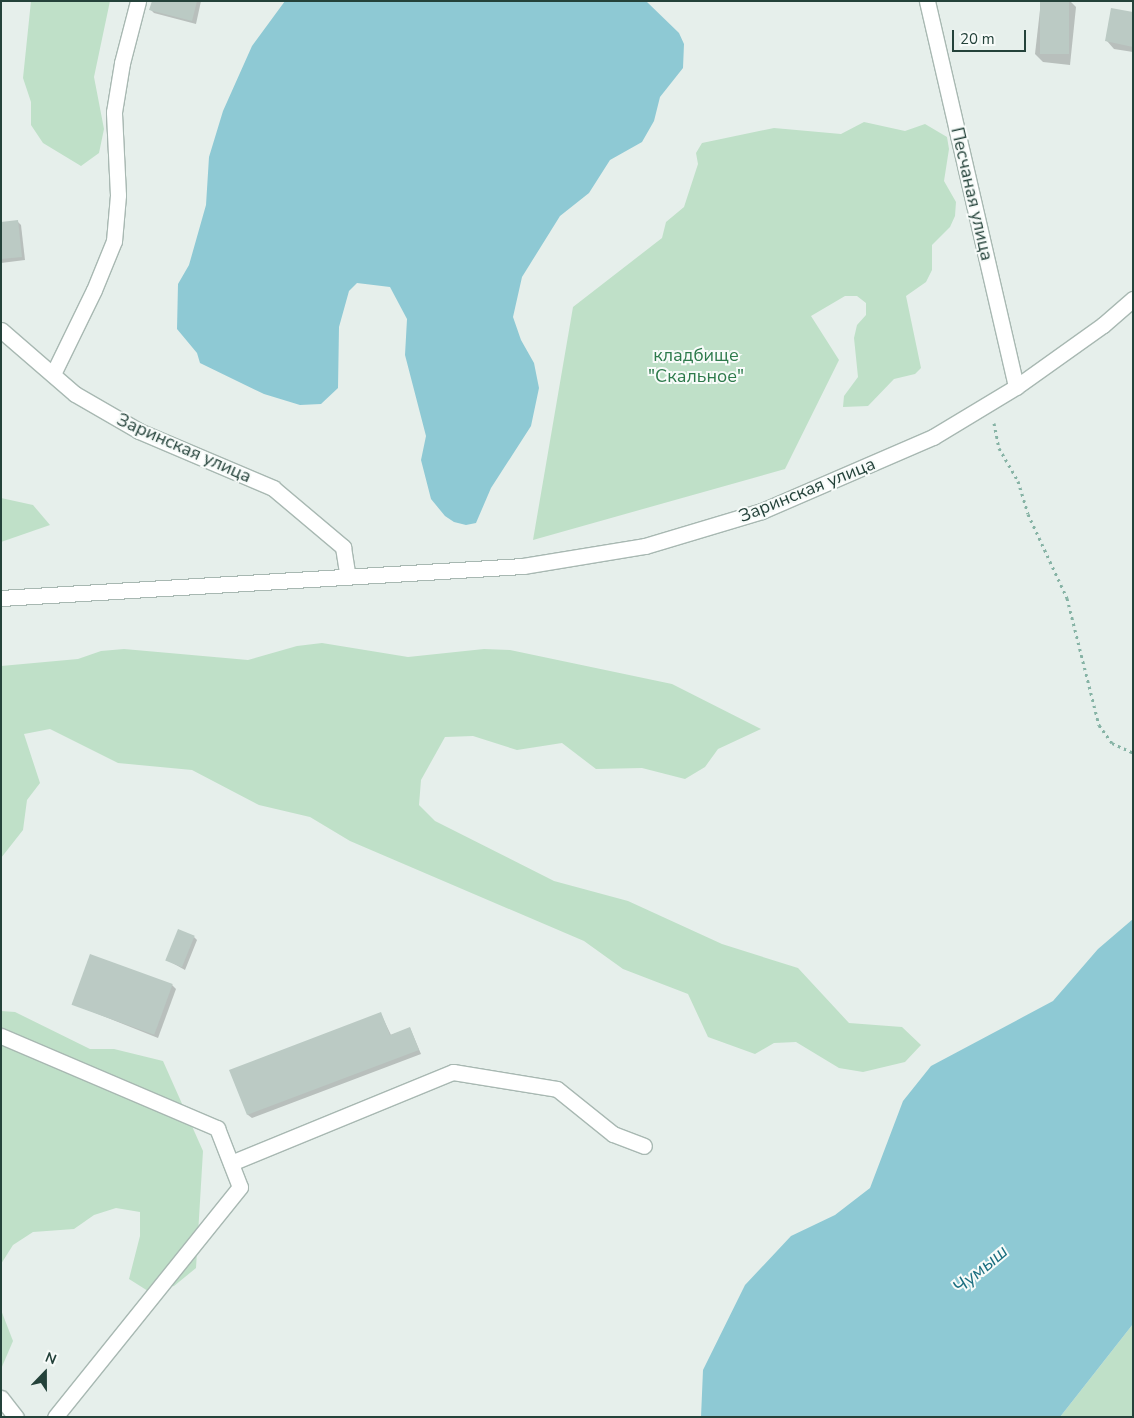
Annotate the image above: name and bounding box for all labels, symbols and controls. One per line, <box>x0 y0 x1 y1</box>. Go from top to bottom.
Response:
scale bar <box>954 20 1028 52</box>
text: 20 m <box>960 29 995 49</box>
street label: Песчаная улица <box>946 125 998 263</box>
park label: кладбище "Скальное" <box>648 345 744 388</box>
street label: Заринская улица <box>113 409 255 487</box>
street label: Заринская улица <box>736 453 878 527</box>
water label: Чумыш <box>949 1241 1013 1299</box>
north arrow <box>20 1348 70 1398</box>
text: N <box>42 1348 59 1369</box>

